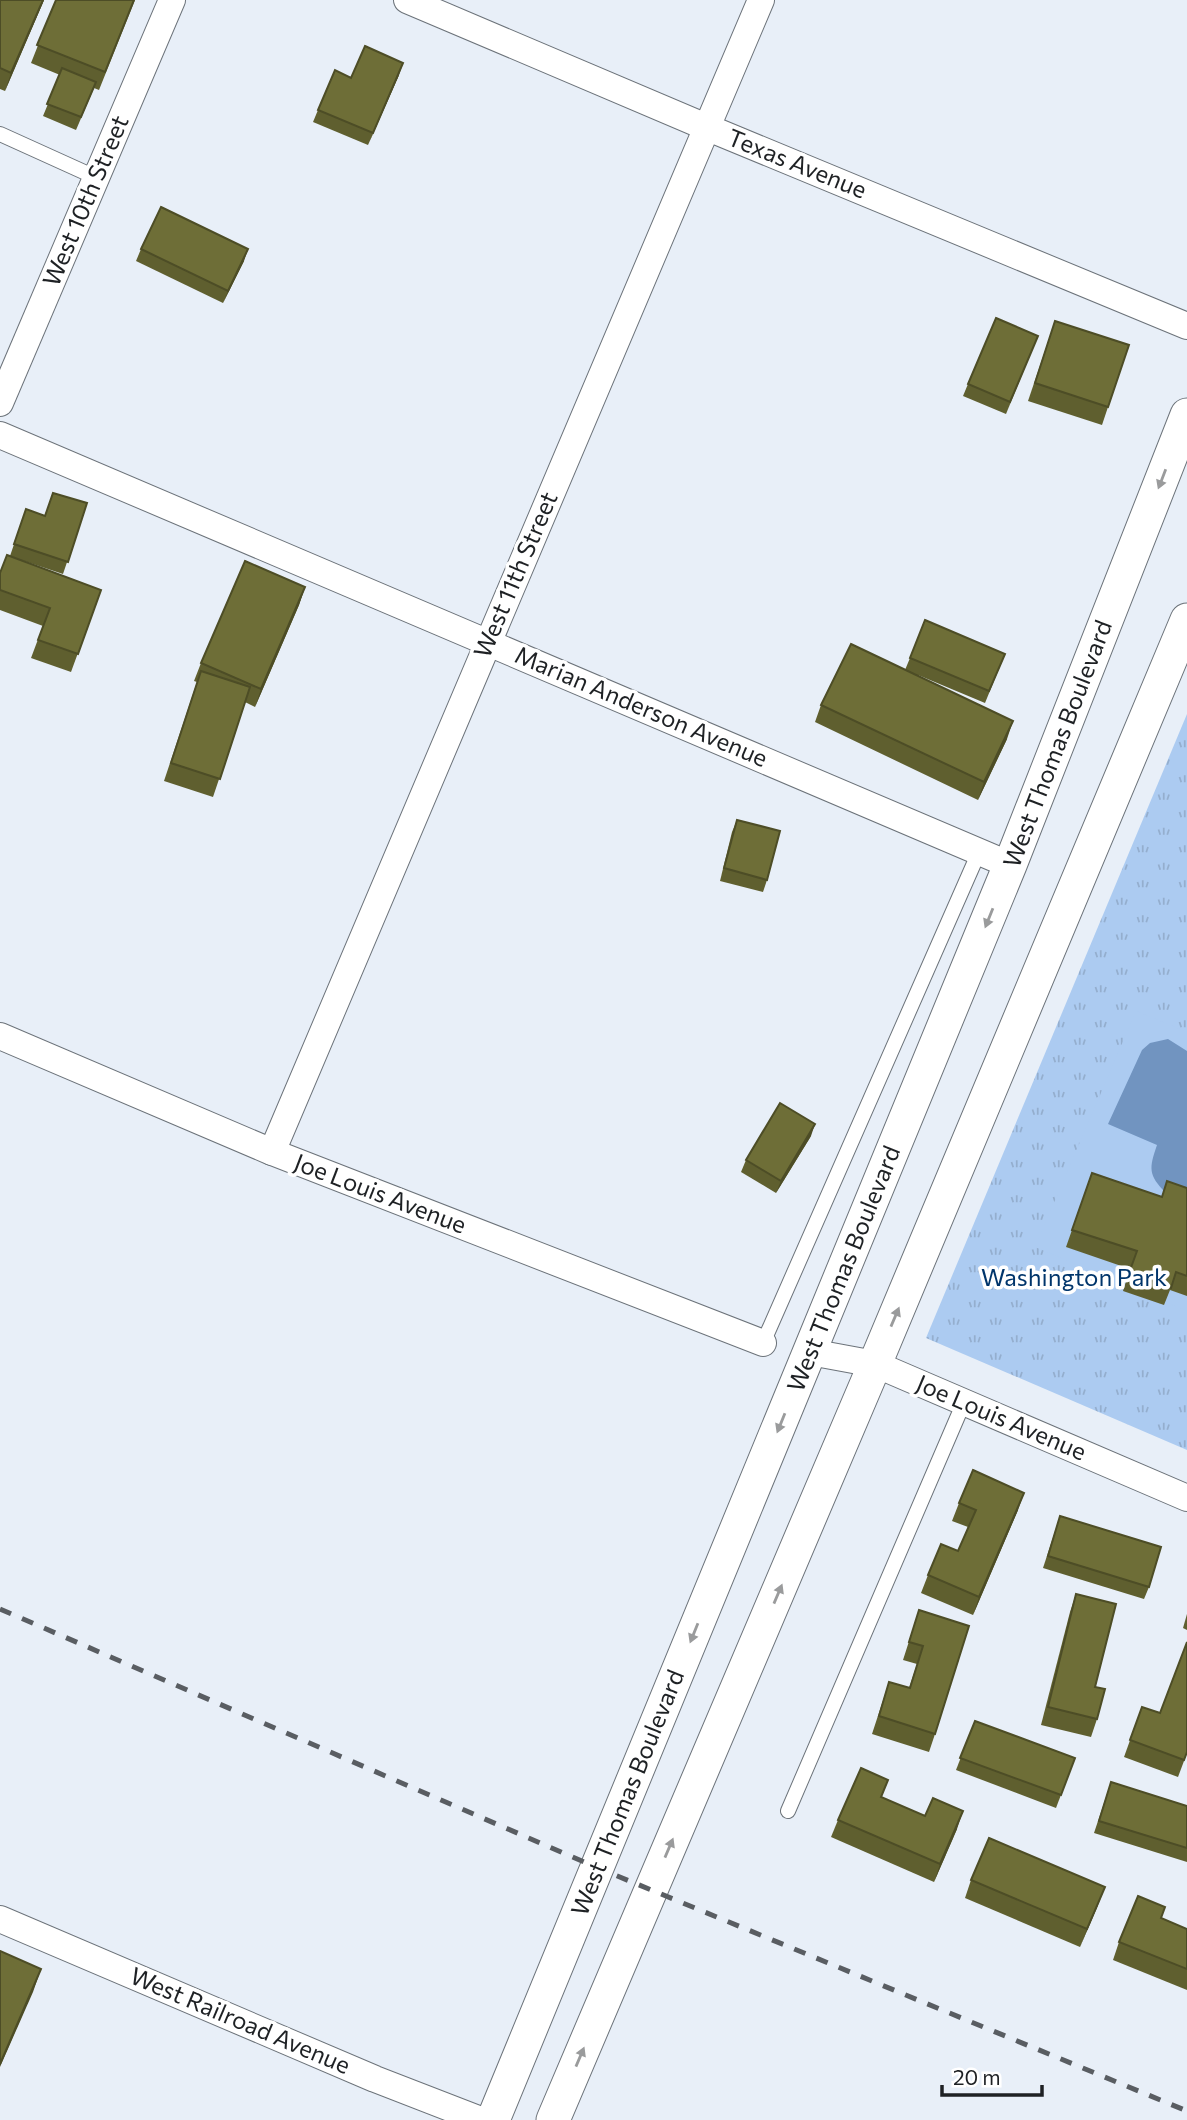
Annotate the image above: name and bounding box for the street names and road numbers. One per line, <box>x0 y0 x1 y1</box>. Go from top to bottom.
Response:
street label: West 10th Street <box>36 111 134 290</box>
street label: Texas Avenue <box>724 122 871 204</box>
street label: West 11th Street <box>467 487 563 662</box>
street label: West Thomas Boulevard <box>996 616 1117 871</box>
street label: Marian Anderson Avenue <box>511 639 772 772</box>
street label: West Thomas Boulevard <box>780 1141 905 1396</box>
street label: Joe Louis Avenue <box>290 1146 471 1239</box>
street label: Joe Louis Avenue <box>912 1368 1091 1465</box>
street label: West Thomas Boulevard <box>564 1665 689 1920</box>
street label: West Railroad Avenue <box>126 1960 355 2079</box>

